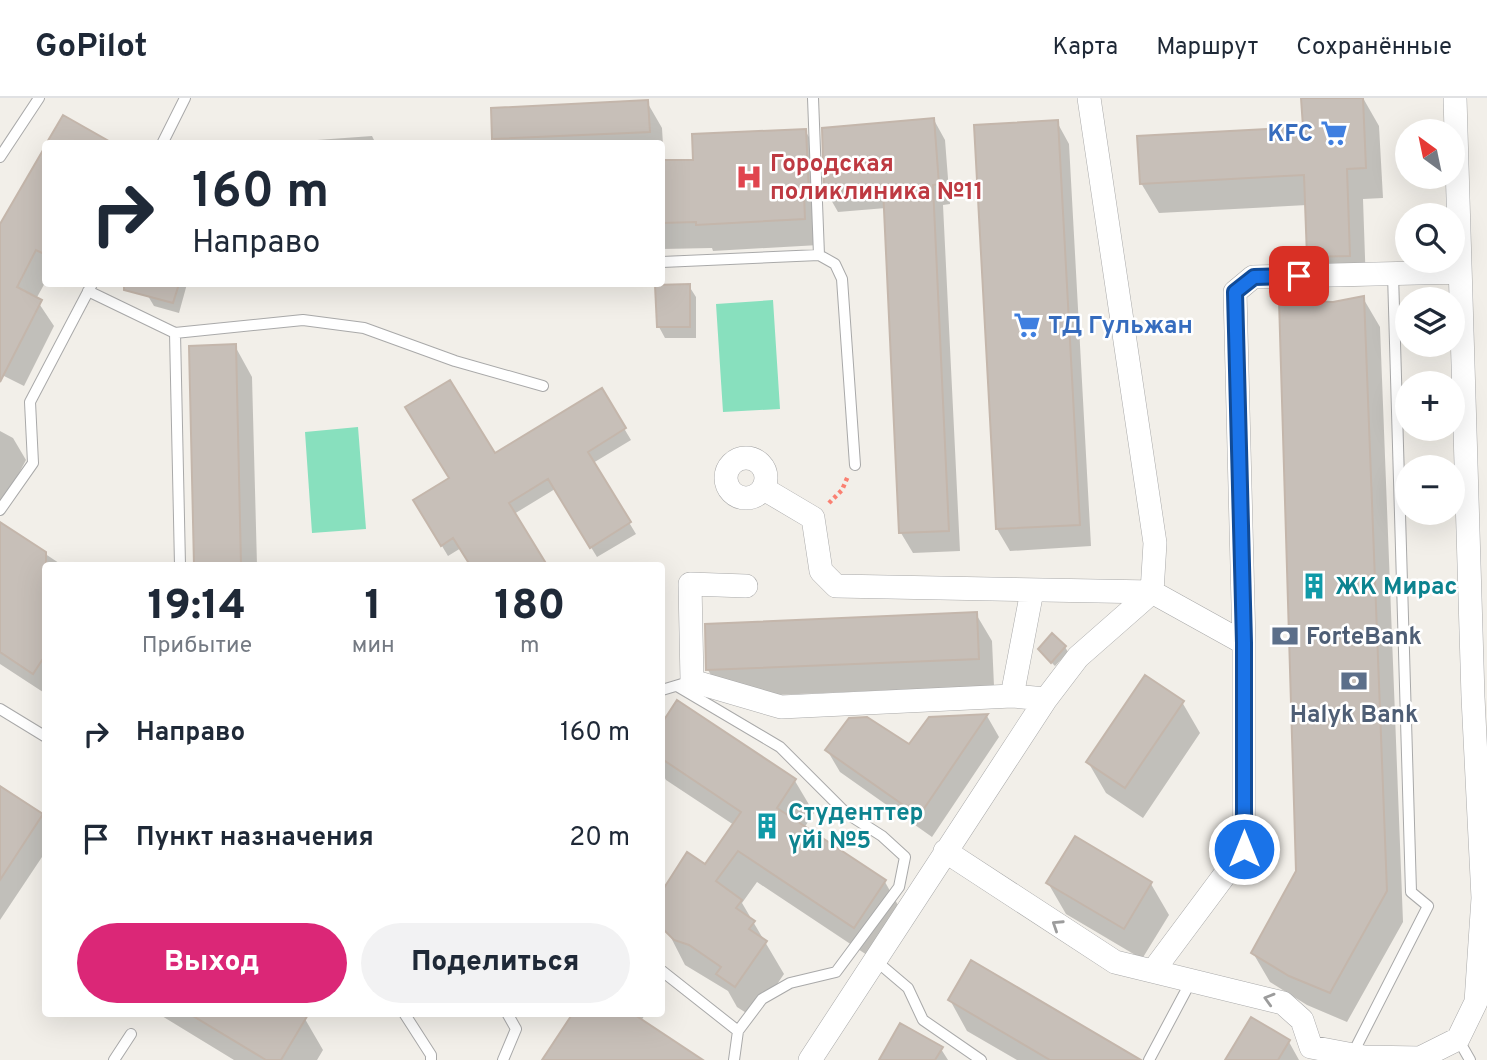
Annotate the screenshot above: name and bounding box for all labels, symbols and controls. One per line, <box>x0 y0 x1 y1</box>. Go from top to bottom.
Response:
text: GoPilot <box>35 27 148 69</box>
text: Карта <box>1052 33 1118 63</box>
text: Маршрут <box>1156 33 1258 63</box>
text: Сохранённые <box>1296 33 1452 63</box>
supermarket icon: KFC <box>1319 118 1349 148</box>
north arrow <box>1395 119 1465 189</box>
map controls <box>1395 119 1465 525</box>
place label: KFC <box>1267 120 1313 150</box>
place label: Городская поликлиника №11 <box>770 150 983 208</box>
hospital icon: Городская поликлиника №11 <box>734 162 764 192</box>
text: 160 m <box>192 163 329 225</box>
icon: right <box>77 168 168 259</box>
button: search <box>1395 203 1465 273</box>
text: Направо <box>192 224 320 264</box>
pin <box>1269 246 1329 306</box>
icon: arrive <box>1280 257 1318 295</box>
button: layers <box>1395 287 1465 357</box>
supermarket icon: ТД Гульжан <box>1012 310 1042 340</box>
place label: ТД Гульжан <box>1048 312 1193 342</box>
button: + <box>1395 371 1465 441</box>
button: − <box>1395 455 1465 525</box>
building icon: ЖК Мирас <box>1299 571 1329 601</box>
place label: ЖК Мирас <box>1335 573 1458 603</box>
text: 19:14 <box>148 581 246 634</box>
text: 1 <box>365 581 382 634</box>
text: 180 <box>494 581 565 634</box>
bank icon: ForteBank <box>1270 621 1300 651</box>
place label: ForteBank <box>1306 623 1422 653</box>
text: Прибытие <box>142 632 252 661</box>
text: мин <box>352 632 395 661</box>
text: m <box>520 632 540 661</box>
bank icon: Halyk Bank <box>1339 666 1369 696</box>
place label: Halyk Bank <box>1290 701 1418 731</box>
icon: right <box>77 715 115 753</box>
text: Направо <box>136 717 245 750</box>
text: 160 m <box>560 717 630 750</box>
place label: Студенттер үйі №5 <box>788 799 923 857</box>
building icon: Студенттер үйі №5 <box>752 811 782 841</box>
position arrow <box>1207 812 1281 886</box>
icon: arrive <box>77 820 115 858</box>
text: Пункт назначения <box>136 822 374 855</box>
text: 20 m <box>569 822 630 855</box>
one-way arrow <box>1051 921 1064 934</box>
button: Выход <box>77 923 347 1003</box>
button: Поделиться <box>361 923 630 1003</box>
one-way arrow <box>1263 993 1275 1008</box>

